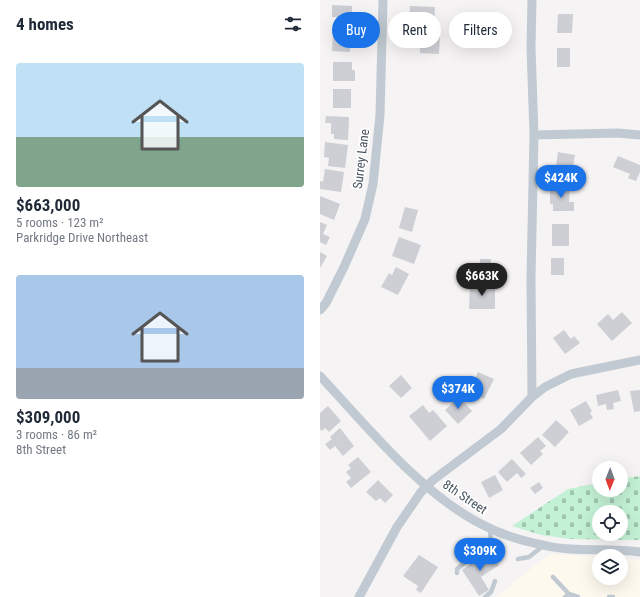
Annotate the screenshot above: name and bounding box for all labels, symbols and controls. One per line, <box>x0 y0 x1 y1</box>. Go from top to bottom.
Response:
chip: Buy <box>332 12 380 48</box>
chip: Rent <box>388 12 441 48</box>
chip: Filters <box>449 12 512 48</box>
icon: filters <box>282 13 304 35</box>
text: 4 homes <box>16 14 74 34</box>
icon: home <box>124 89 196 161</box>
street label: Surrey Lane <box>350 128 372 190</box>
pin: $424K <box>533 165 589 199</box>
text: $424K <box>544 170 578 185</box>
text: $663,000 <box>16 195 80 215</box>
text: 5 rooms · 123 m² <box>16 215 103 230</box>
text: Parkridge Drive Northeast <box>16 230 148 245</box>
pin: $663K <box>454 263 510 297</box>
text: $663K <box>465 268 499 283</box>
icon: home <box>124 301 196 373</box>
pin: $374K <box>430 376 486 410</box>
text: $374K <box>441 381 475 396</box>
text: $309,000 <box>16 407 80 427</box>
text: 3 rooms · 86 m² <box>16 427 97 442</box>
text: 8th Street <box>16 442 66 457</box>
north arrow <box>592 461 628 497</box>
map controls <box>592 461 628 585</box>
street label: 8th Street <box>440 477 490 517</box>
button: locate <box>592 505 628 541</box>
pin: $309K <box>452 538 508 572</box>
text: $309K <box>463 543 497 558</box>
button: layers <box>592 549 628 585</box>

